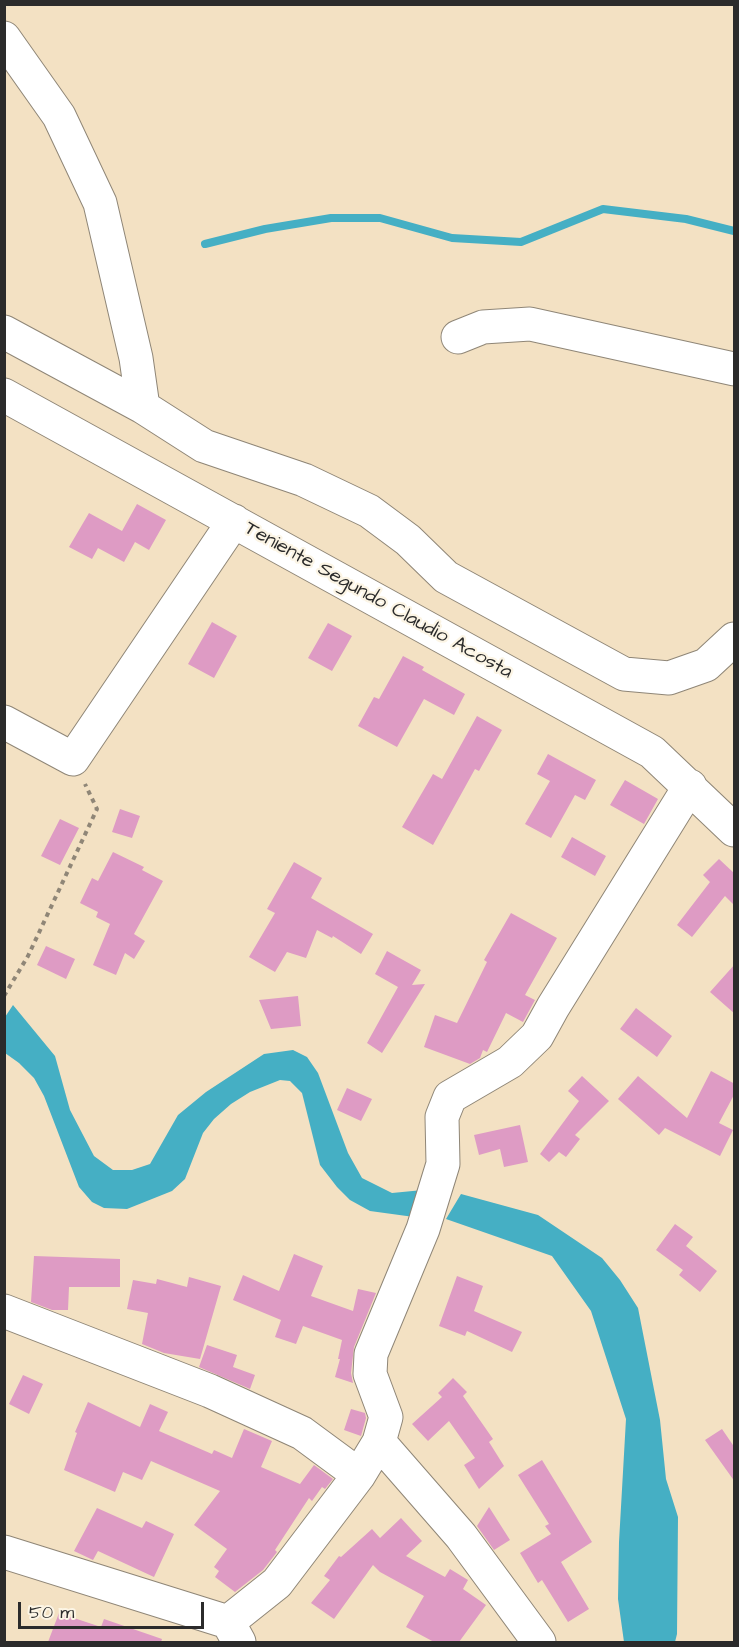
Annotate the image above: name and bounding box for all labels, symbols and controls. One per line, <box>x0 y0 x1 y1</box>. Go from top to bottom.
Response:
street label: Teniente Segundo Claudio Acosta <box>240 517 516 685</box>
scale bar <box>21 1590 207 1628</box>
text: 50 m <box>29 1600 74 1625</box>

